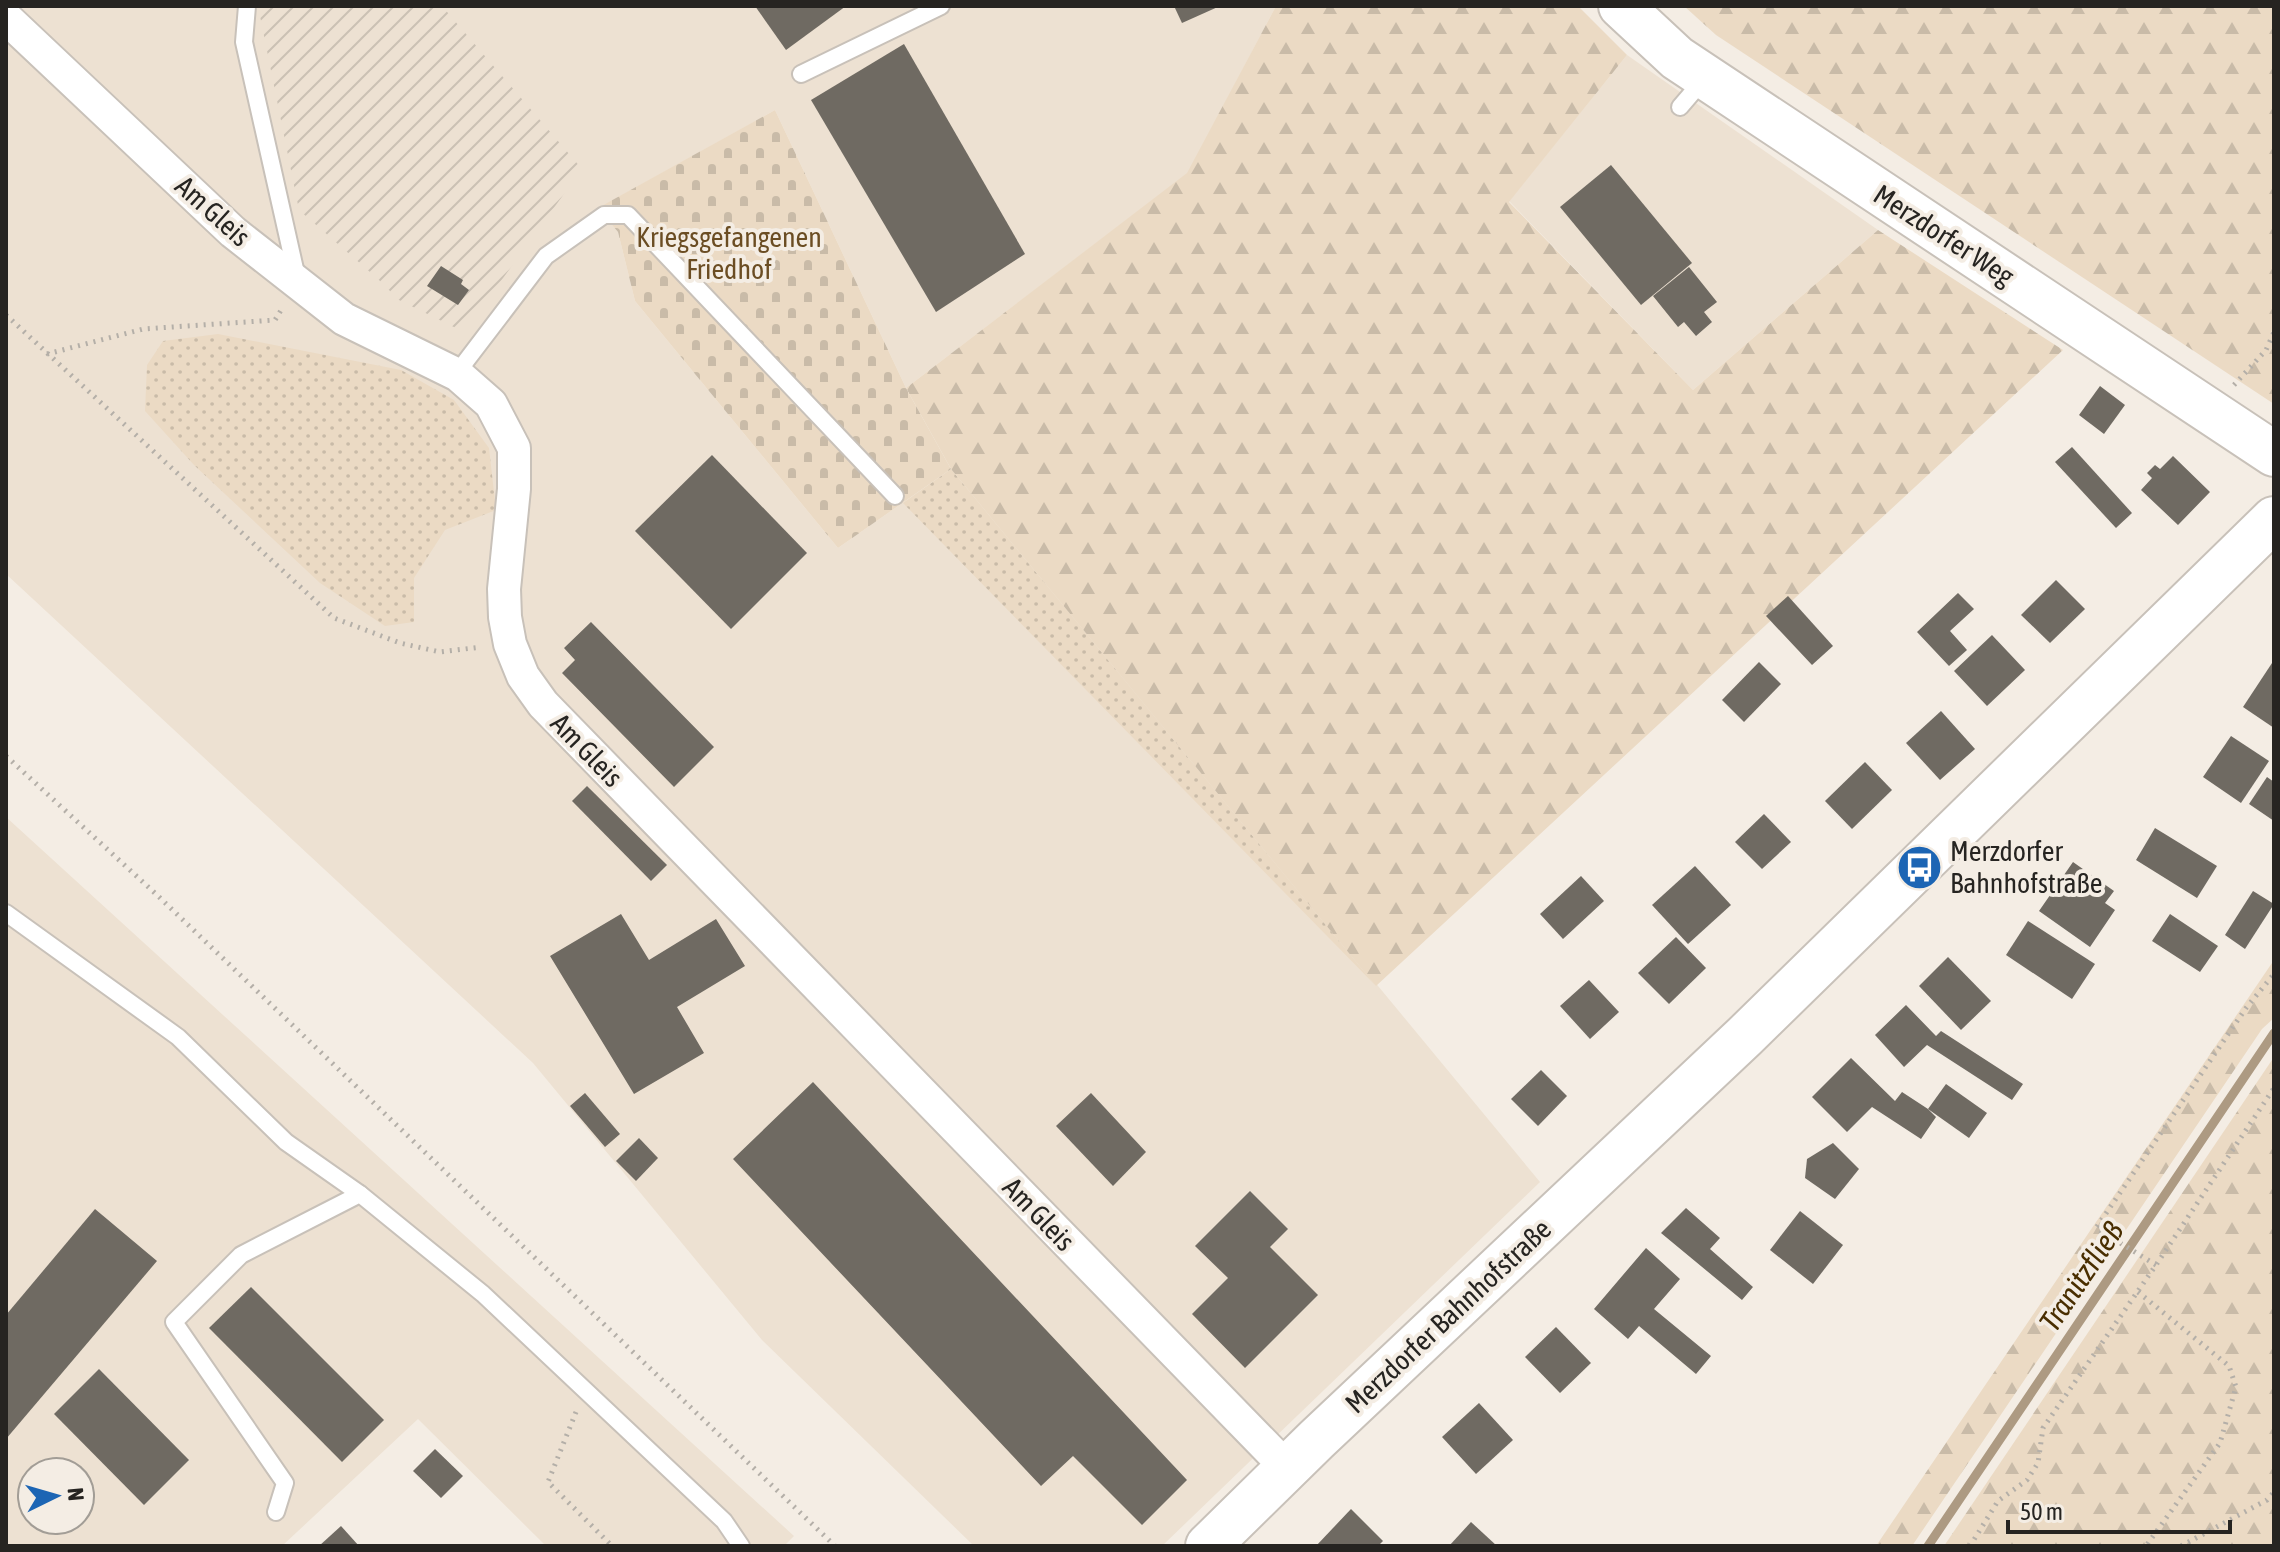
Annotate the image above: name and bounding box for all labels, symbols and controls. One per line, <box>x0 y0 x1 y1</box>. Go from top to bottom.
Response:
street label: Am Gleis <box>169 169 257 253</box>
street label: Merzdorfer Weg <box>1868 178 2020 292</box>
park label: Kriegsgefangenen Friedhof <box>636 221 822 285</box>
street label: Am Gleis <box>545 707 629 793</box>
place label: Merzdorfer Bahnhofstraße <box>1950 835 2102 899</box>
bus stop icon: Merzdorfer Bahnhofstraße <box>1895 843 1943 891</box>
street label: Am Gleis <box>997 1171 1081 1257</box>
street label: Merzdorfer Bahnhofstraße <box>1339 1213 1557 1419</box>
water label: Tranitzfließ <box>2032 1215 2130 1337</box>
north arrow <box>16 1456 96 1536</box>
scale bar <box>2008 1484 2230 1534</box>
text: N <box>62 1487 89 1502</box>
text: 50 m <box>2020 1498 2063 1525</box>

